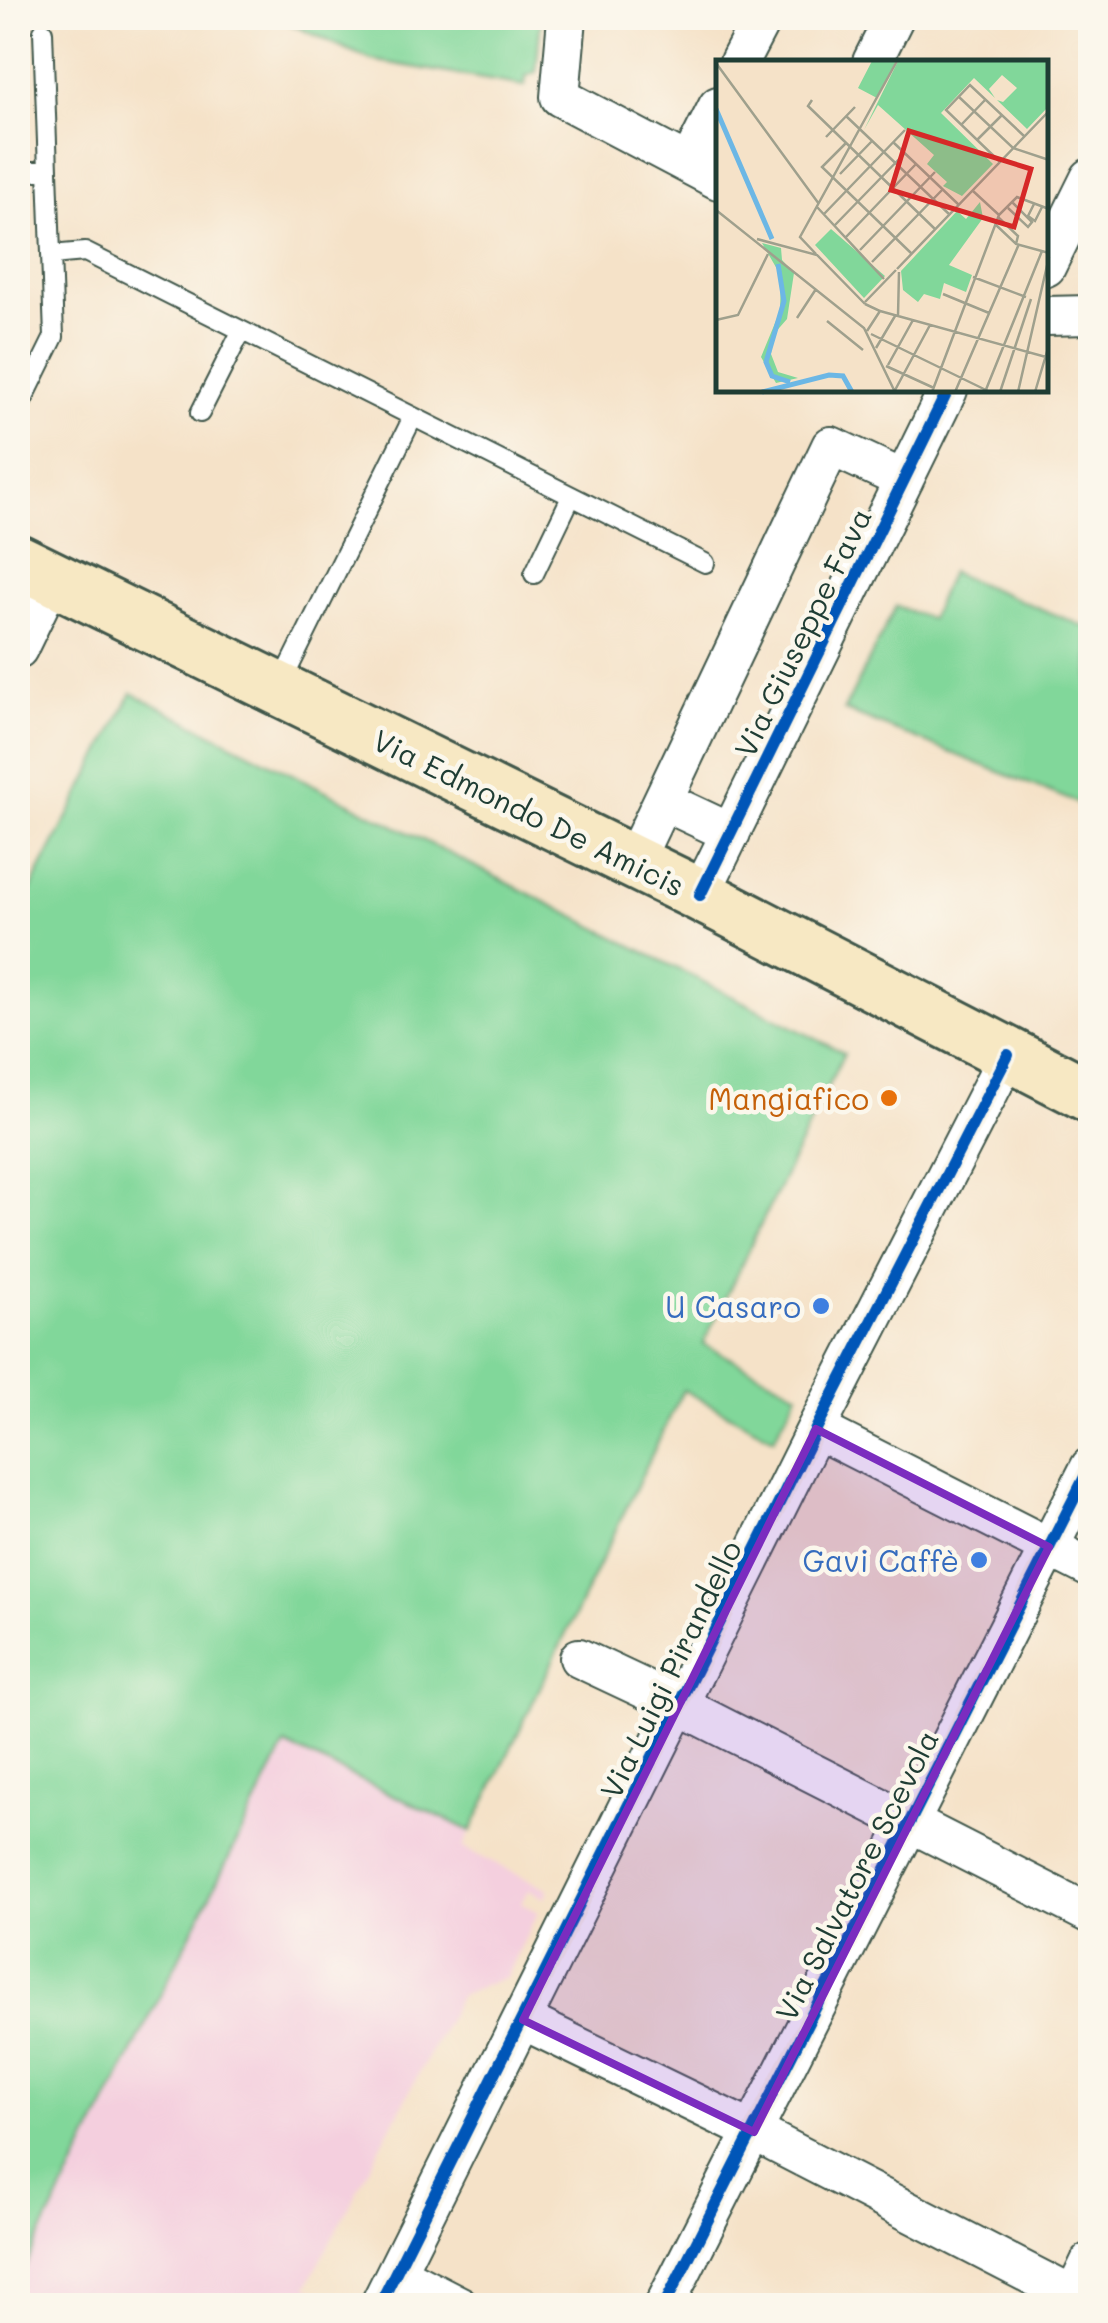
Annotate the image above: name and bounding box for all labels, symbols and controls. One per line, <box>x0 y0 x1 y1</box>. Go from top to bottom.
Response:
inset map <box>716 60 1048 392</box>
street label: Via Giuseppe Fava <box>724 501 880 763</box>
street label: Via Edmondo De Amicis <box>367 719 691 905</box>
place label: Mangiafico <box>708 1078 869 1118</box>
marker: Mangiafico <box>878 1087 900 1109</box>
place label: U Casaro <box>665 1286 801 1326</box>
marker: U Casaro <box>810 1295 832 1317</box>
street label: Via Luigi Pirandello <box>590 1533 750 1805</box>
place label: Gavi Caffè <box>803 1540 959 1580</box>
marker: Gavi Caffè <box>968 1549 990 1571</box>
street label: Via Salvatore Scevola <box>765 1723 947 2027</box>

